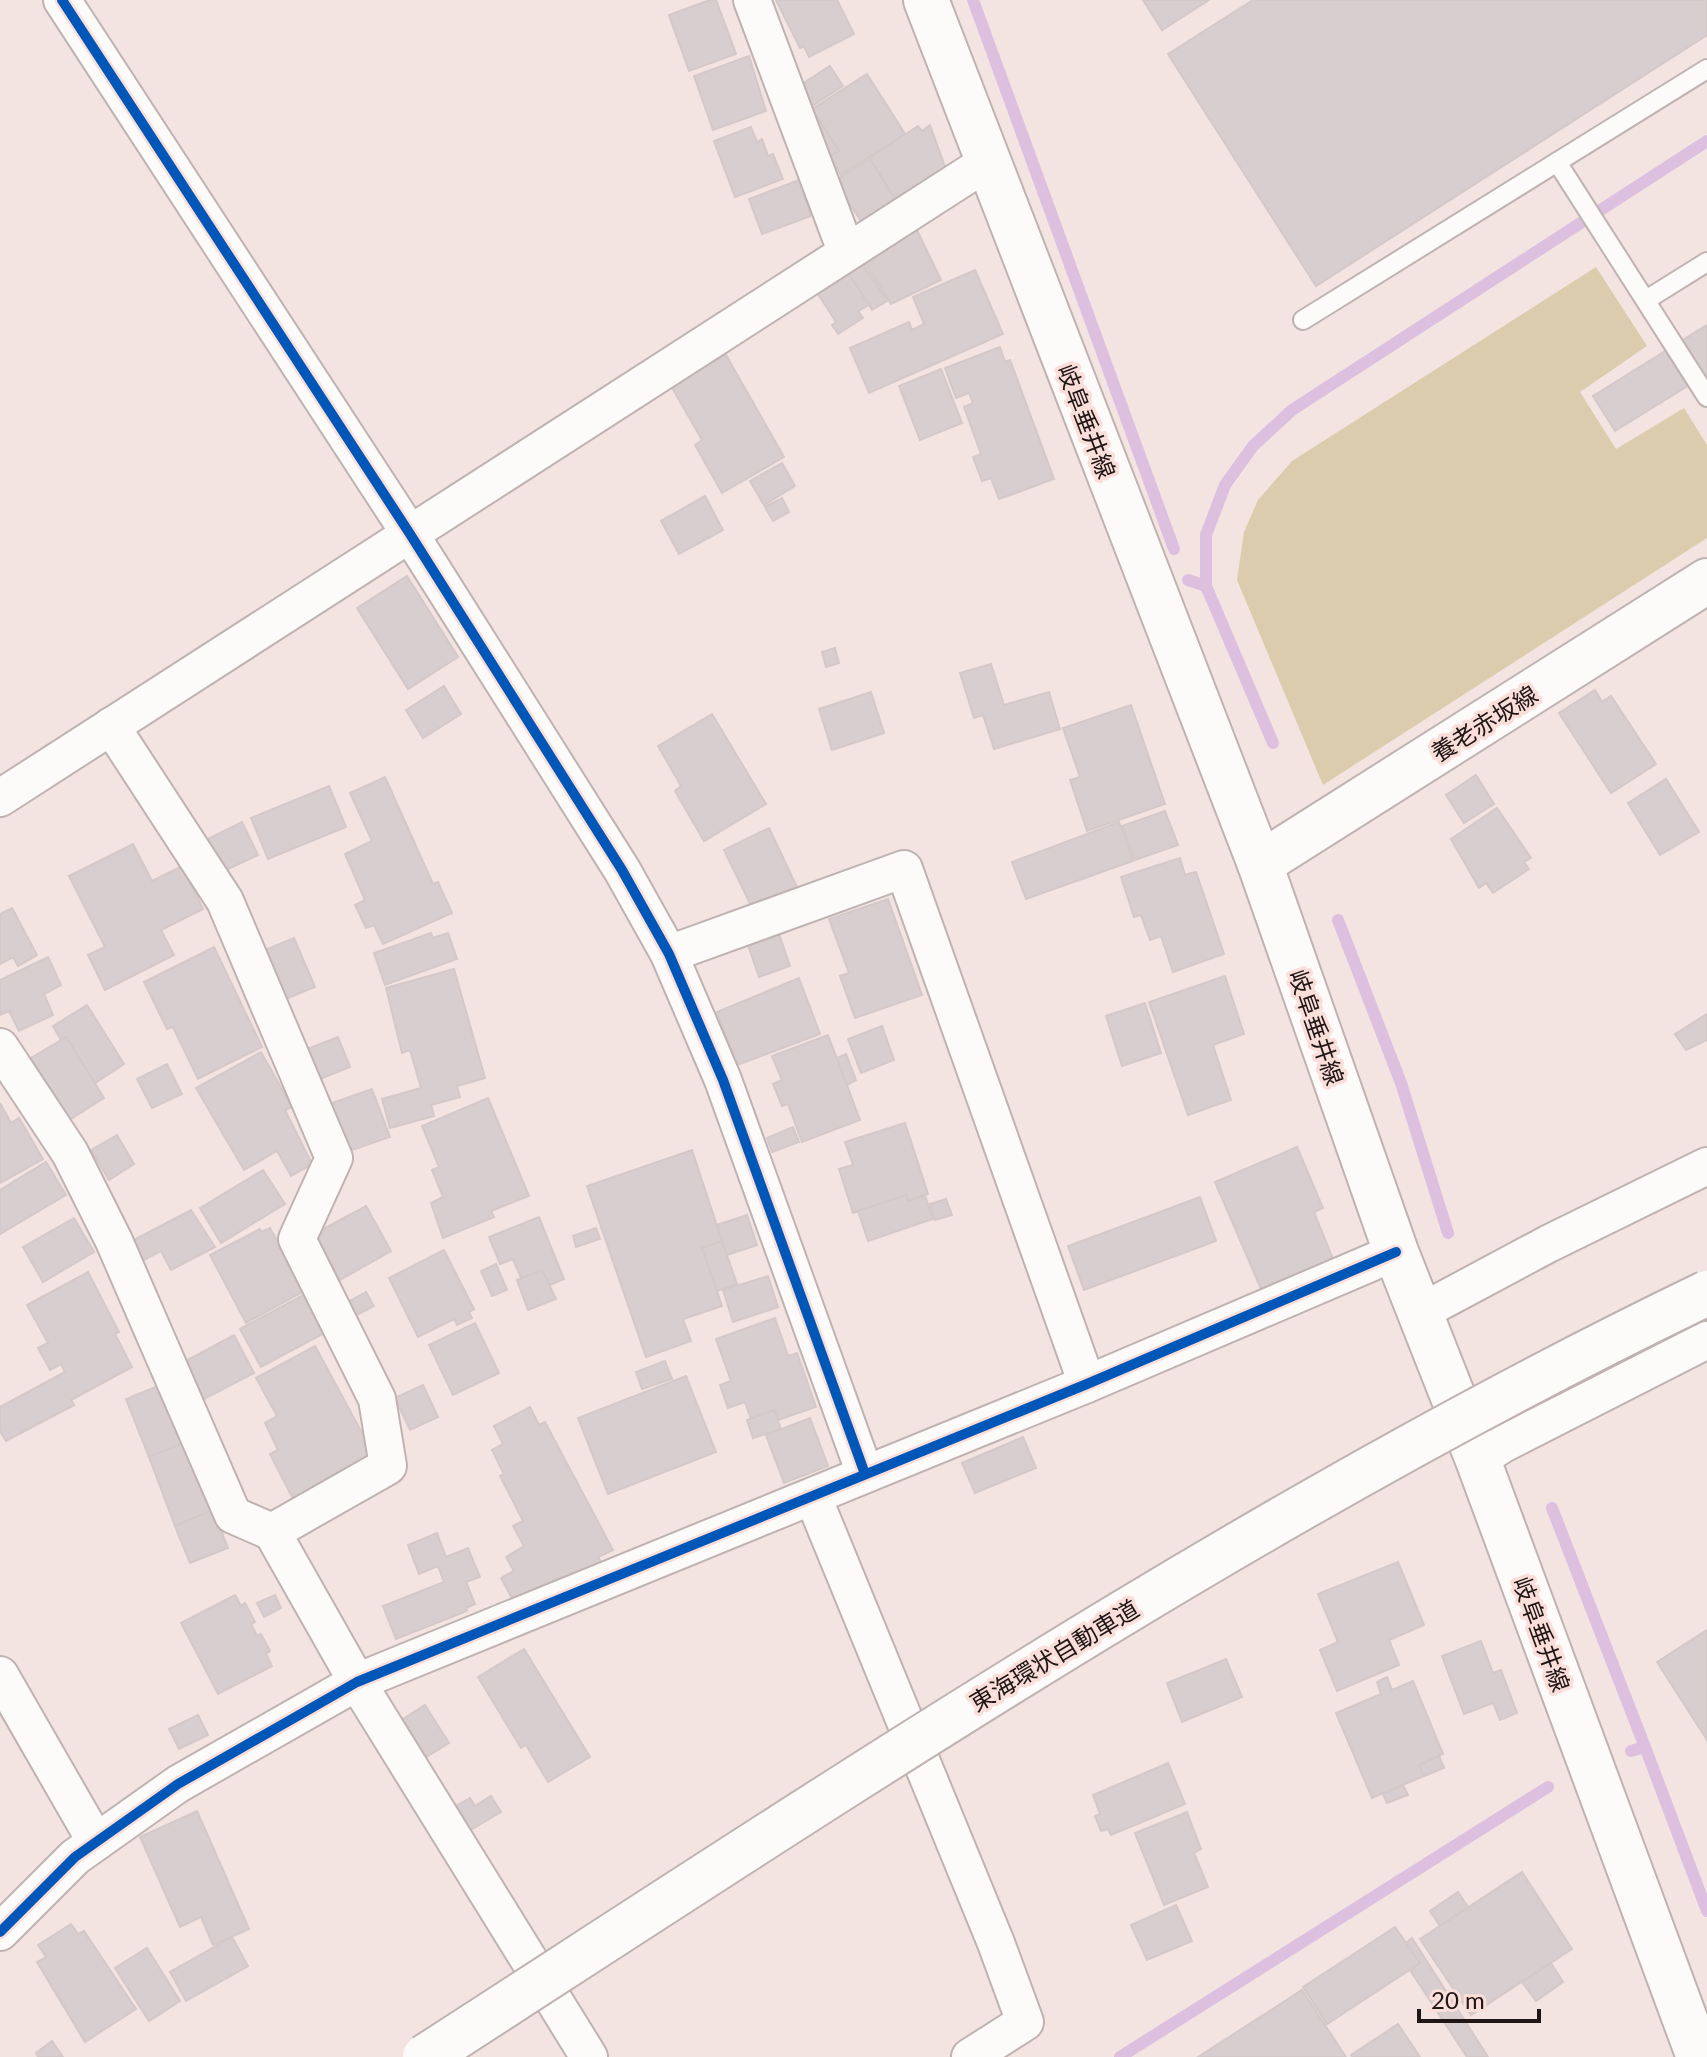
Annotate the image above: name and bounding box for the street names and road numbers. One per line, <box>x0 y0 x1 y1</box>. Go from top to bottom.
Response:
street label: 岐阜垂井線 <box>1052 360 1122 482</box>
street label: 養老赤坂線 <box>1425 679 1543 767</box>
street label: 岐阜垂井線 <box>1284 966 1350 1088</box>
street label: 岐阜垂井線 <box>1508 1573 1576 1695</box>
street label: 東海環状自動車道 <box>964 1593 1144 1717</box>

